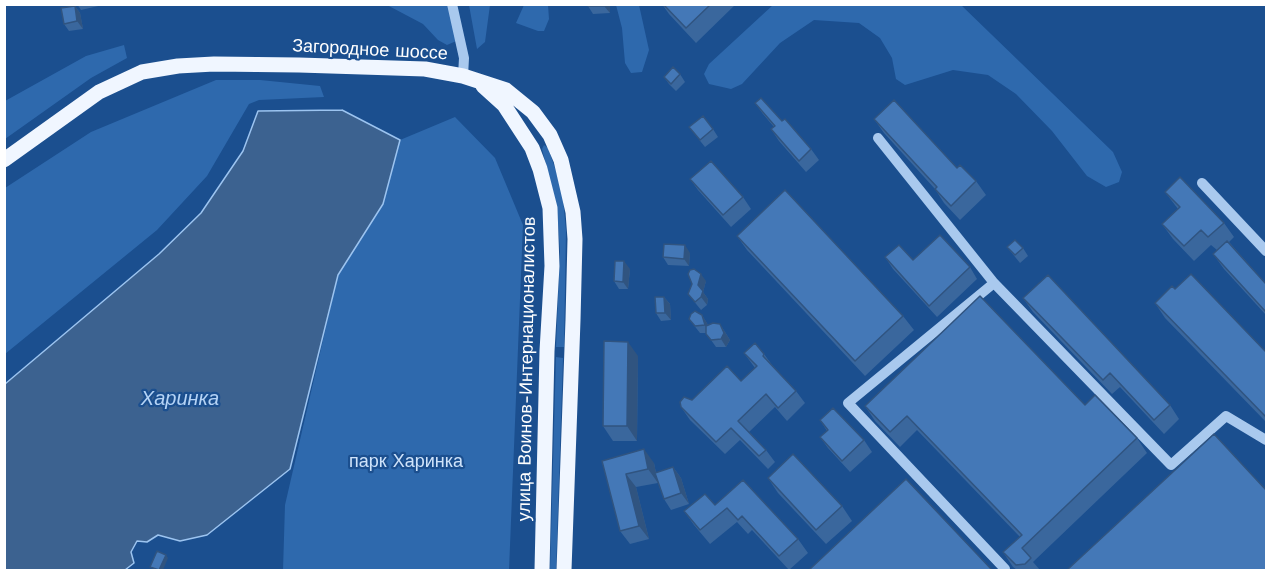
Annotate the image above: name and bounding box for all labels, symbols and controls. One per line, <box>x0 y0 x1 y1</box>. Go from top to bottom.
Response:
street label: Загородное шоссе <box>292 35 448 65</box>
street label: улица Воинов-Интернационалистов <box>514 216 540 522</box>
water label: Харинка <box>141 387 219 411</box>
park label: парк Харинка <box>349 451 463 473</box>

